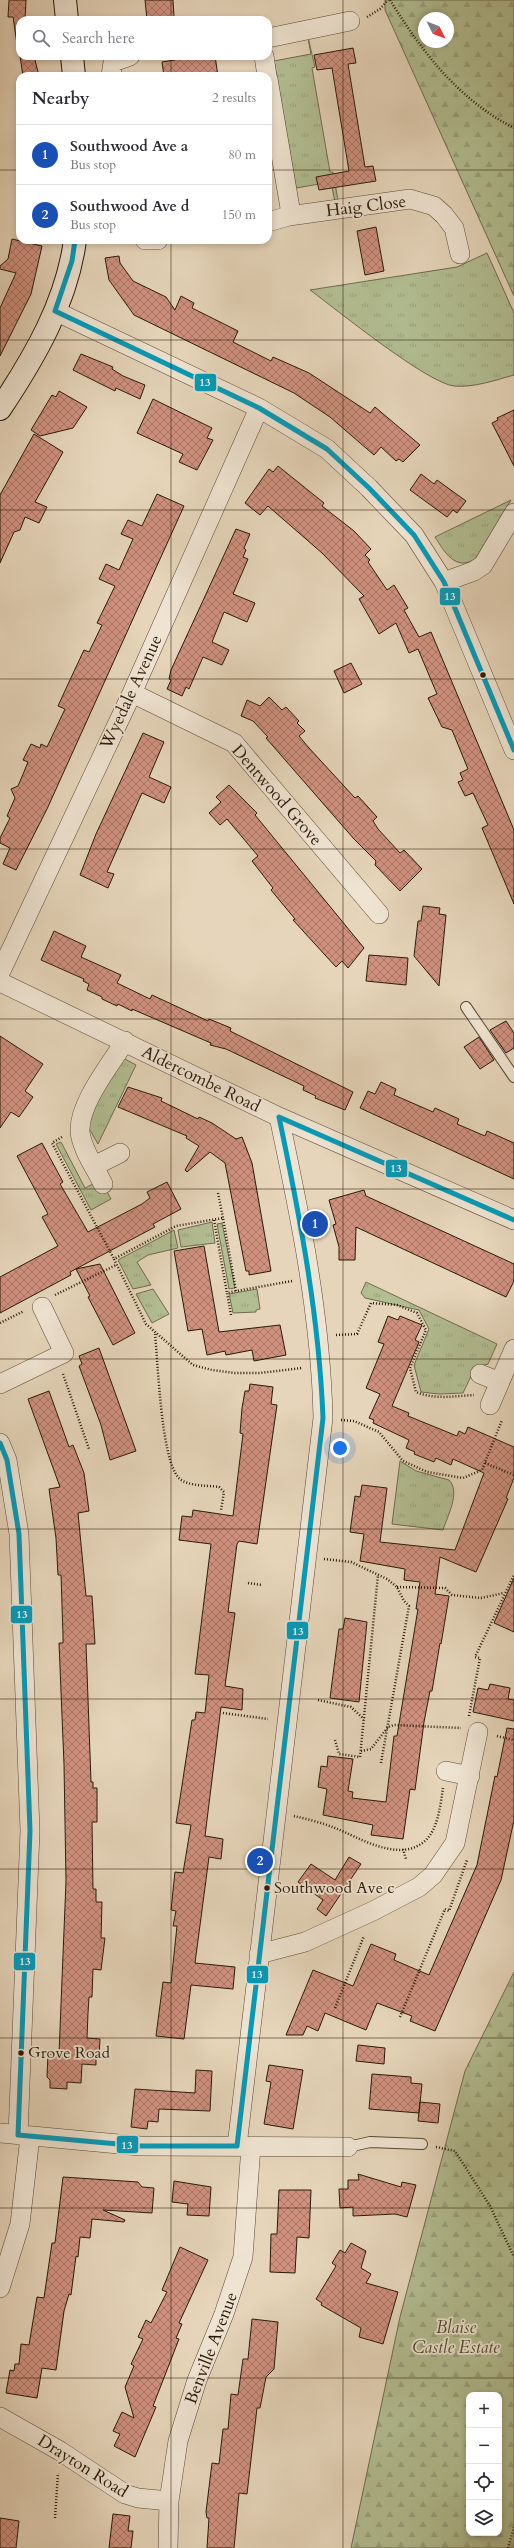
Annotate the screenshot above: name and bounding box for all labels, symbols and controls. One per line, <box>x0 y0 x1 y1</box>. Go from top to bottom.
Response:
north arrow <box>418 12 454 48</box>
search box <box>16 16 272 60</box>
icon: search <box>30 27 52 49</box>
text: Search here <box>62 28 135 48</box>
text: Nearby <box>32 87 89 110</box>
text: 2 results <box>212 89 256 107</box>
text: Southwood Ave a <box>70 136 188 156</box>
text: 1 <box>42 146 48 164</box>
text: 80 m <box>228 146 256 164</box>
text: Bus stop <box>70 156 116 174</box>
street label: Haig Close <box>325 190 407 222</box>
text: Southwood Ave d <box>70 196 189 216</box>
text: 2 <box>42 206 48 224</box>
text: 150 m <box>222 206 256 224</box>
text: Bus stop <box>70 216 116 234</box>
line badge: 13 <box>194 373 217 392</box>
text: 13 <box>199 375 211 390</box>
line badge: 13 <box>439 587 461 606</box>
text: 13 <box>444 589 456 604</box>
street label: Wyedale Avenue <box>94 631 168 754</box>
unlabelled marker <box>478 670 488 680</box>
street label: Dentwood Grove <box>227 739 327 851</box>
street label: Aldercombe Road <box>138 1040 264 1118</box>
line badge: 13 <box>385 1159 408 1178</box>
text: 13 <box>390 1161 402 1176</box>
pin: 1 <box>302 1209 328 1239</box>
your location <box>330 1438 350 1458</box>
line badge: 13 <box>10 1605 33 1624</box>
text: 13 <box>16 1607 28 1622</box>
line badge: 13 <box>286 1621 309 1640</box>
text: 13 <box>292 1624 304 1639</box>
pin: 2 <box>247 1846 273 1876</box>
place label: Southwood Ave c <box>274 1877 395 1899</box>
marker: Southwood Ave c <box>262 1883 272 1893</box>
line badge: 13 <box>13 1952 36 1971</box>
text: 13 <box>19 1954 31 1969</box>
line badge: 13 <box>246 1965 269 1984</box>
text: 13 <box>251 1967 263 1982</box>
place label: Grove Road <box>28 2042 110 2064</box>
marker: Grove Road <box>16 2048 26 2058</box>
line badge: 13 <box>116 2135 139 2154</box>
text: 13 <box>121 2138 133 2153</box>
street label: Benville Avenue <box>179 2289 243 2407</box>
park label: Blaise Castle Estate <box>412 2316 500 2359</box>
map controls <box>466 2392 502 2536</box>
button: + <box>466 2392 502 2428</box>
button: − <box>466 2428 502 2464</box>
street label: Drayton Road <box>33 2429 133 2503</box>
button: locate <box>466 2464 502 2500</box>
button: layers <box>466 2500 502 2536</box>

